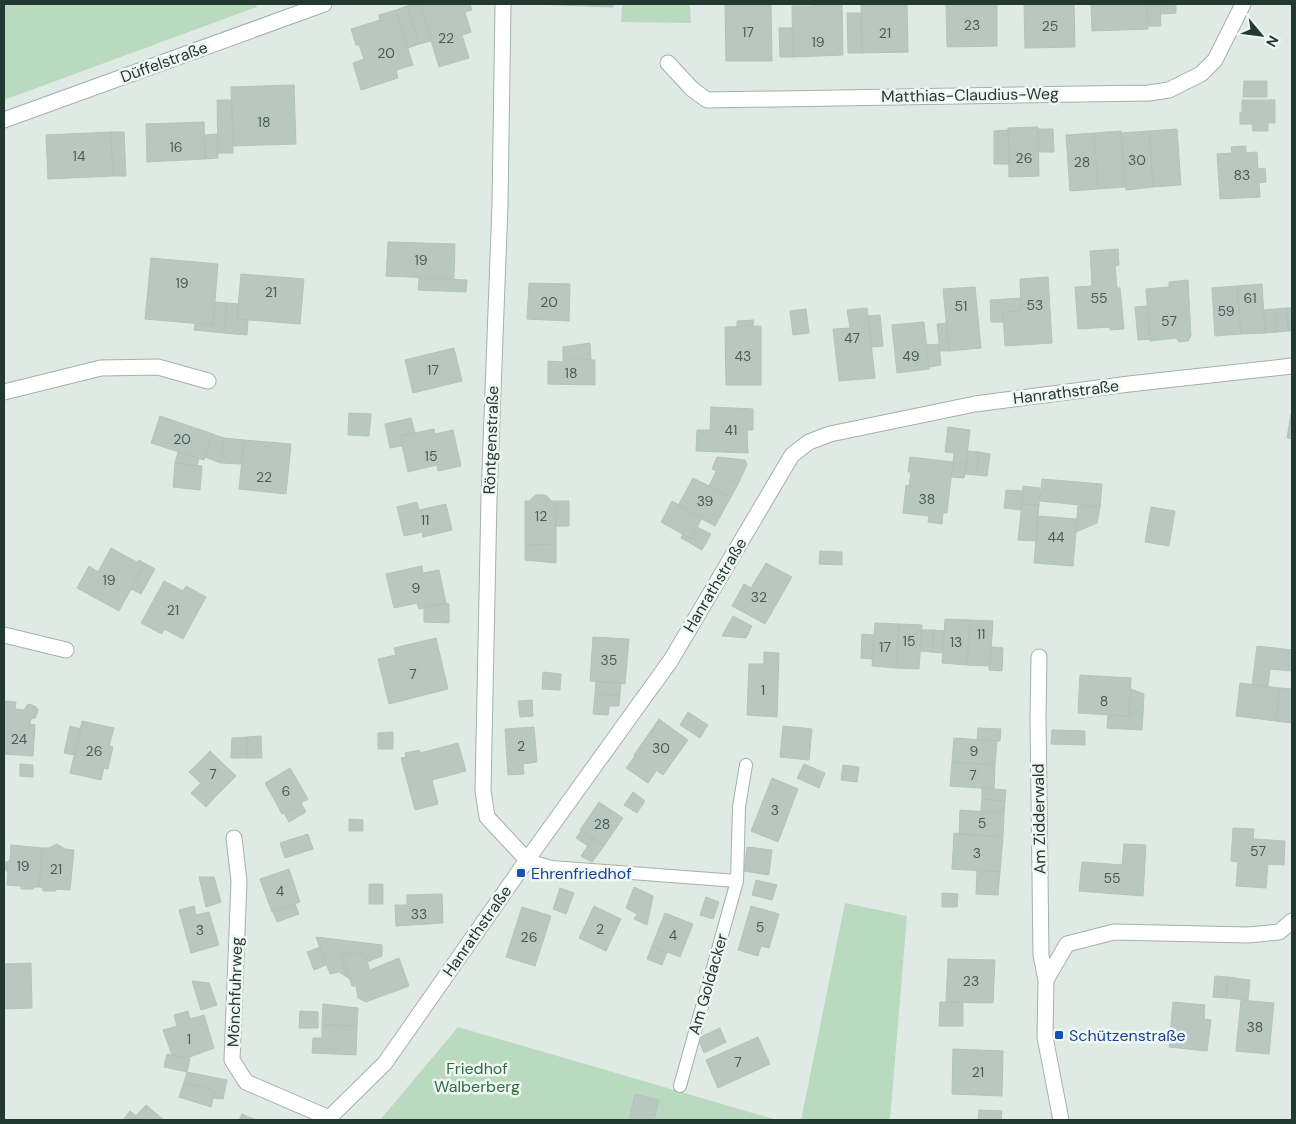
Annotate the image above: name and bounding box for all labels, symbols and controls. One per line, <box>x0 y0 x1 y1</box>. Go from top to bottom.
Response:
north arrow <box>1236 10 1286 60</box>
house number: 23 <box>964 16 980 34</box>
house number: 25 <box>1042 17 1058 35</box>
house number: 17 <box>742 23 754 41</box>
house number: 21 <box>879 24 891 42</box>
house number: 22 <box>438 29 454 47</box>
text: N <box>1262 32 1283 50</box>
house number: 19 <box>811 33 825 51</box>
street label: Düffelstraße <box>117 36 211 88</box>
house number: 20 <box>377 44 395 62</box>
street label: Matthias-Claudius-Weg <box>881 83 1059 107</box>
house number: 18 <box>258 113 270 131</box>
house number: 16 <box>169 138 183 156</box>
house number: 14 <box>73 147 86 165</box>
house number: 26 <box>1016 149 1032 167</box>
house number: 30 <box>1128 151 1146 169</box>
house number: 28 <box>1074 153 1090 171</box>
house number: 83 <box>1234 166 1250 184</box>
house number: 19 <box>414 251 428 269</box>
house number: 19 <box>175 274 189 292</box>
house number: 21 <box>265 283 277 301</box>
house number: 55 <box>1090 289 1108 307</box>
house number: 61 <box>1243 289 1257 307</box>
house number: 20 <box>540 293 558 311</box>
house number: 53 <box>1027 296 1043 314</box>
house number: 51 <box>955 297 967 315</box>
house number: 59 <box>1218 302 1235 320</box>
house number: 57 <box>1161 312 1177 330</box>
house number: 47 <box>844 329 860 347</box>
house number: 43 <box>735 347 751 365</box>
house number: 49 <box>902 347 920 365</box>
house number: 17 <box>427 361 439 379</box>
house number: 18 <box>565 364 577 382</box>
street label: Hanrathstraße <box>1012 375 1120 409</box>
street label: Röntgenstraße <box>479 385 503 495</box>
house number: 41 <box>725 421 737 439</box>
house number: 20 <box>173 430 191 448</box>
house number: 15 <box>425 447 437 465</box>
house number: 22 <box>256 468 272 486</box>
house number: 38 <box>919 490 935 508</box>
house number: 39 <box>697 492 714 510</box>
house number: 12 <box>535 507 547 525</box>
house number: 11 <box>421 511 429 529</box>
house number: 44 <box>1048 528 1065 546</box>
street label: Hanrathstraße <box>679 534 751 636</box>
house number: 19 <box>102 571 116 589</box>
house number: 9 <box>412 579 421 597</box>
house number: 32 <box>751 588 767 606</box>
house number: 21 <box>167 601 179 619</box>
house number: 11 <box>977 625 985 643</box>
house number: 15 <box>903 632 915 650</box>
house number: 13 <box>950 633 962 651</box>
house number: 17 <box>879 638 891 656</box>
house number: 35 <box>601 651 617 669</box>
house number: 7 <box>409 665 417 683</box>
house number: 1 <box>761 681 765 699</box>
house number: 8 <box>1100 692 1108 710</box>
house number: 24 <box>11 730 28 748</box>
house number: 2 <box>517 737 525 755</box>
house number: 30 <box>652 739 670 757</box>
house number: 26 <box>86 742 102 760</box>
house number: 9 <box>970 742 979 760</box>
street label: Am Zidderwald <box>1028 763 1050 875</box>
house number: 7 <box>209 765 217 783</box>
house number: 7 <box>969 766 977 784</box>
house number: 6 <box>282 782 290 800</box>
house number: 3 <box>771 801 779 819</box>
house number: 5 <box>978 814 986 832</box>
house number: 28 <box>594 815 610 833</box>
house number: 57 <box>1250 842 1266 860</box>
house number: 3 <box>973 844 981 862</box>
house number: 19 <box>16 857 30 875</box>
house number: 21 <box>50 860 62 878</box>
place label: Ehrenfriedhof <box>531 863 632 884</box>
marker: Ehrenfriedhof <box>515 867 527 879</box>
house number: 55 <box>1103 869 1121 887</box>
street label: Hanrathstraße <box>438 881 516 981</box>
house number: 4 <box>276 882 285 900</box>
house number: 33 <box>411 905 427 923</box>
house number: 5 <box>756 918 764 936</box>
house number: 2 <box>596 920 604 938</box>
house number: 3 <box>196 921 204 939</box>
house number: 4 <box>669 926 678 944</box>
house number: 26 <box>521 928 537 946</box>
street label: Am Goldacker <box>683 931 733 1037</box>
street label: Mönchfuhrweg <box>223 937 247 1047</box>
house number: 23 <box>963 972 979 990</box>
house number: 38 <box>1247 1018 1263 1036</box>
place label: Schützenstraße <box>1069 1025 1186 1046</box>
marker: Schützenstraße <box>1053 1029 1065 1041</box>
house number: 1 <box>187 1030 191 1048</box>
house number: 7 <box>734 1053 742 1071</box>
park label: Friedhof Walberberg <box>434 1058 520 1097</box>
house number: 21 <box>972 1063 984 1081</box>

